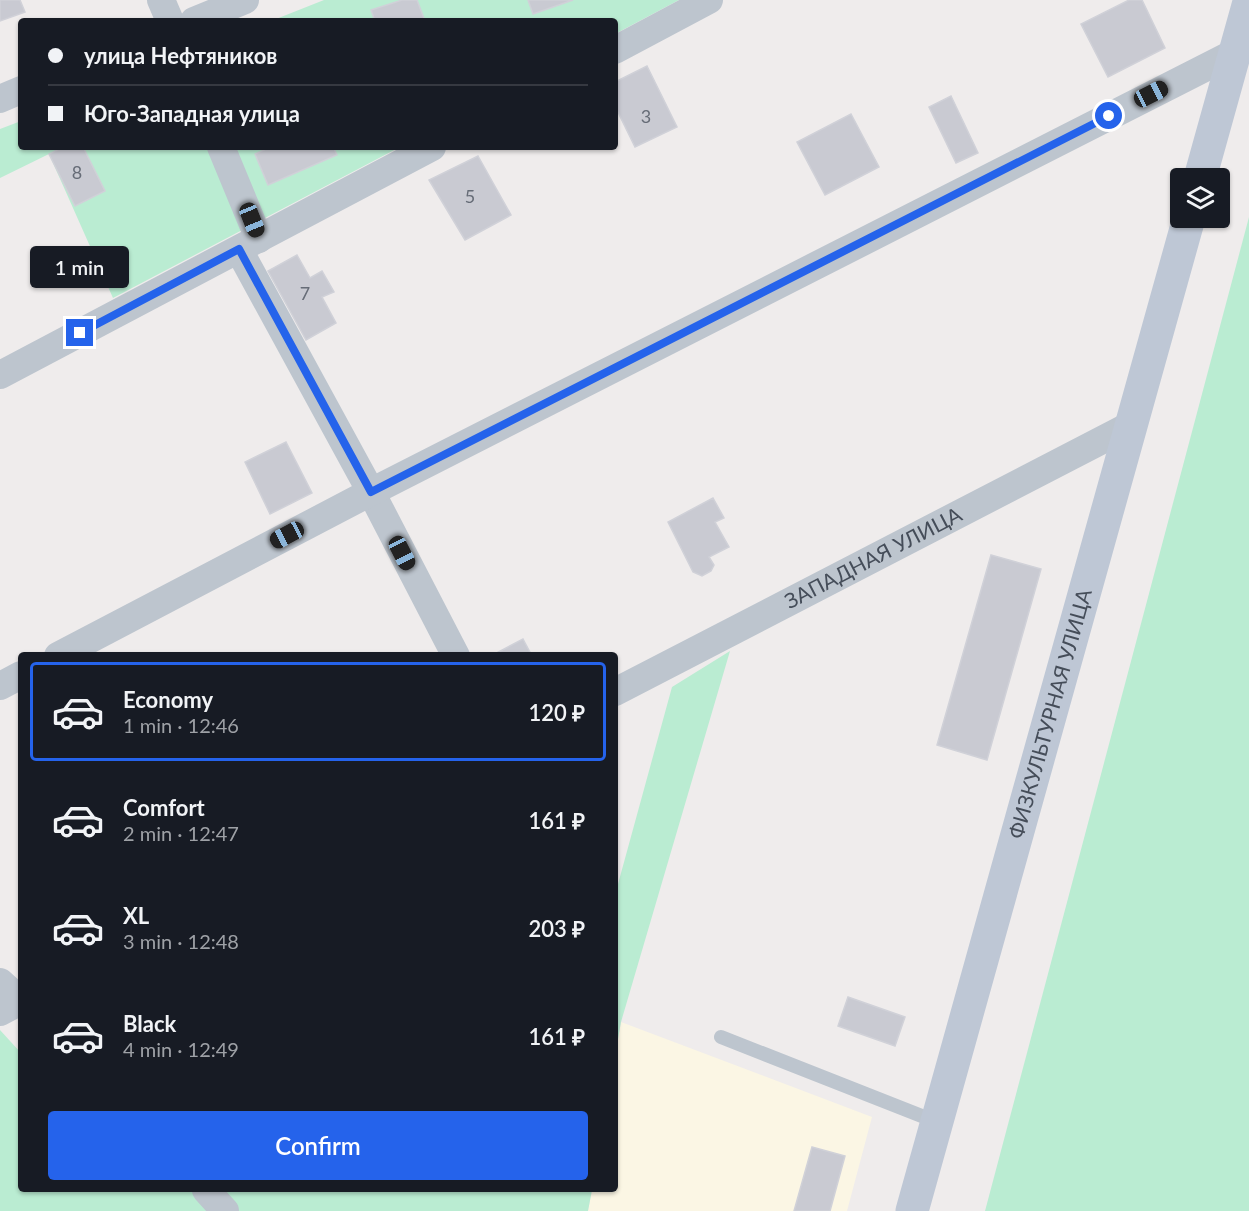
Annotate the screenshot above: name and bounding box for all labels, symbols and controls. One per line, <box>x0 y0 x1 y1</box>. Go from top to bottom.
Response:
text: улица Нефтяников <box>84 42 277 69</box>
car <box>1131 78 1171 110</box>
text: Юго-Западная улица <box>84 100 300 127</box>
route start <box>1095 102 1122 129</box>
house number: 3 <box>641 105 651 127</box>
house number: 8 <box>72 161 82 183</box>
map controls <box>1170 168 1230 228</box>
button: layers <box>1170 168 1230 228</box>
house number: 5 <box>465 185 475 207</box>
car <box>237 200 267 240</box>
callout: 1 min <box>31 246 130 288</box>
text: 1 min <box>55 255 104 279</box>
house number: 7 <box>300 282 310 304</box>
route end <box>66 319 93 346</box>
street label: ЗАПАДНАЯ УЛИЦА <box>780 500 966 613</box>
car <box>267 519 307 551</box>
car <box>386 533 418 573</box>
street label: ФИЗКУЛЬТУРНАЯ УЛИЦА <box>1002 585 1096 841</box>
icon: car <box>51 685 105 739</box>
text: Economy <box>123 686 213 713</box>
text: 120 ₽ <box>528 699 585 726</box>
text: 1 min · 12:46 <box>123 713 239 737</box>
icon: car <box>51 793 105 847</box>
text: Comfort <box>123 794 205 821</box>
text: 161 ₽ <box>528 807 585 834</box>
text: 2 min · 12:47 <box>123 821 239 845</box>
icon: car <box>51 901 105 955</box>
text: XL <box>123 902 149 929</box>
text: 203 ₽ <box>528 915 585 942</box>
text: 3 min · 12:48 <box>123 929 239 953</box>
icon: car <box>51 1009 105 1063</box>
text: Black <box>123 1010 176 1037</box>
text: 161 ₽ <box>528 1023 585 1050</box>
text: 4 min · 12:49 <box>123 1037 239 1061</box>
button: Confirm <box>48 1111 588 1180</box>

